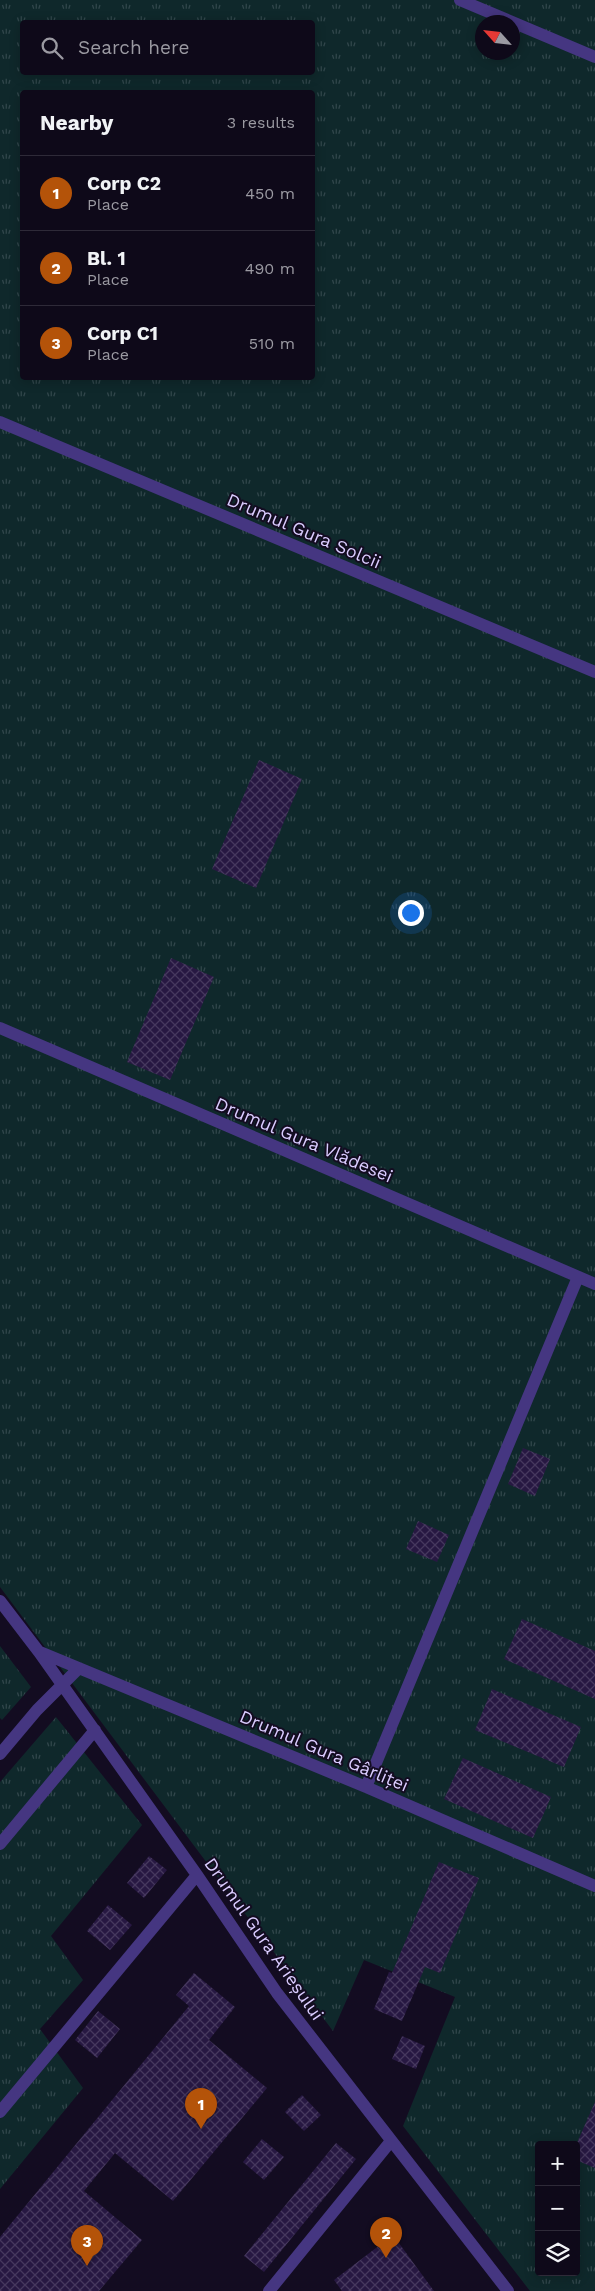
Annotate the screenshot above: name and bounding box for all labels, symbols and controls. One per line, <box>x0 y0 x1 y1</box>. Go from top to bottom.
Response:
north arrow <box>475 15 520 60</box>
search box <box>20 20 315 75</box>
icon: search <box>38 34 66 62</box>
text: Search here <box>78 36 189 59</box>
text: Nearby <box>40 110 113 135</box>
text: 3 results <box>227 113 295 132</box>
text: Corp C2 <box>87 172 161 195</box>
text: 1 <box>53 184 59 203</box>
text: 450 m <box>245 184 295 203</box>
text: Place <box>87 195 129 214</box>
text: Bl. 1 <box>87 247 126 270</box>
text: 2 <box>51 259 61 278</box>
text: 490 m <box>245 259 295 278</box>
text: Place <box>87 270 129 289</box>
text: Corp C1 <box>87 322 158 345</box>
text: 3 <box>51 334 61 353</box>
text: 510 m <box>249 334 295 353</box>
text: Place <box>87 345 129 364</box>
street label: Drumul Gura Solcii <box>224 489 384 572</box>
your location <box>398 900 424 926</box>
street label: Drumul Gura Vlădesei <box>212 1093 396 1186</box>
street label: Drumul Gura Gârliței <box>237 1705 412 1796</box>
street label: Drumul Gura Arieșului <box>200 1853 328 2024</box>
pin: 1 <box>185 2088 217 2129</box>
map controls <box>535 2141 580 2276</box>
button: + <box>535 2141 580 2186</box>
button: − <box>535 2186 580 2231</box>
pin: 2 <box>370 2217 402 2258</box>
pin: 3 <box>71 2225 103 2266</box>
button: layers <box>535 2231 580 2276</box>

